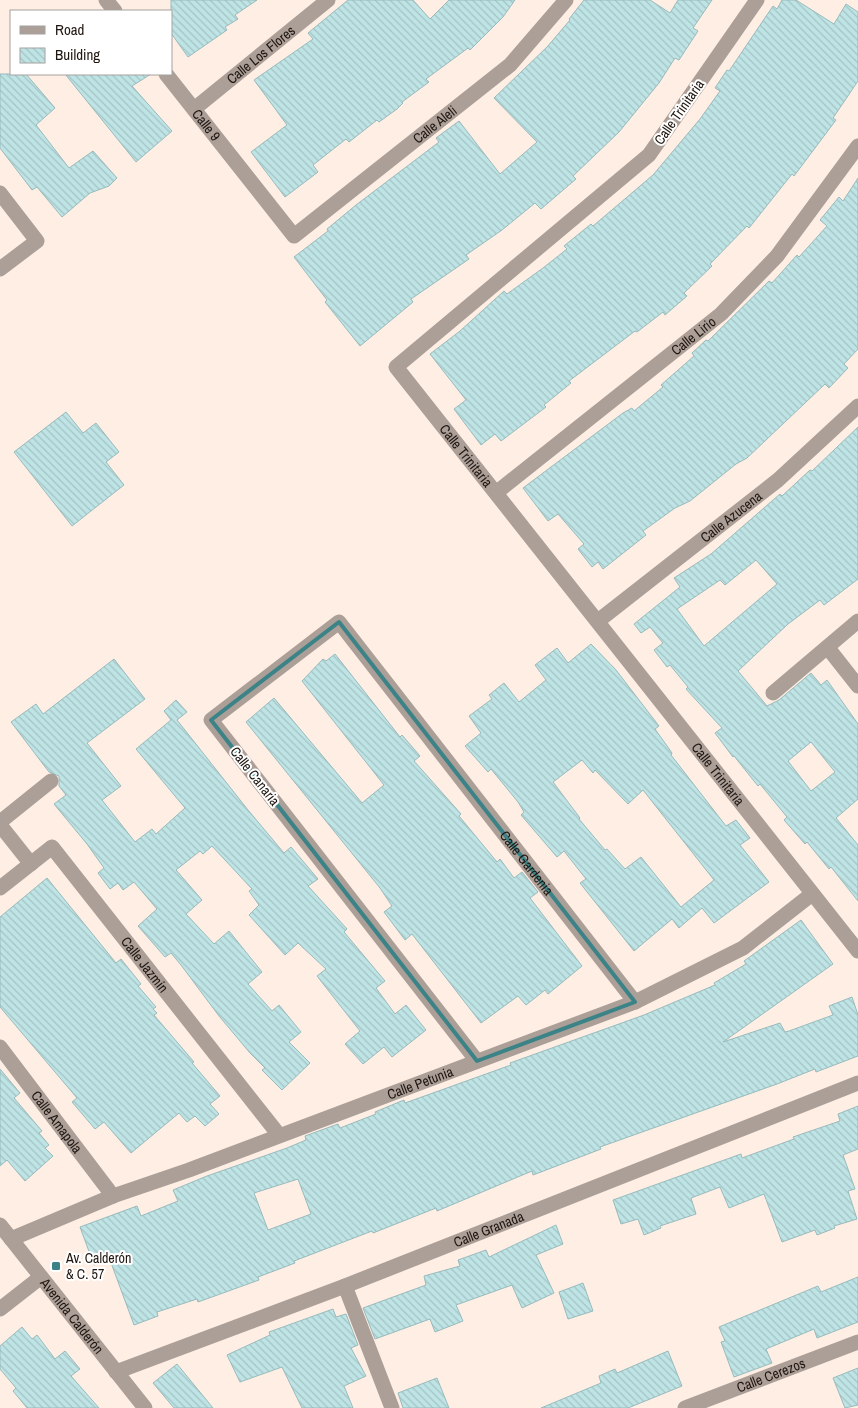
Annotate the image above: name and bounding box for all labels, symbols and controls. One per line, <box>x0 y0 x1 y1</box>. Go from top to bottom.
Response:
legend <box>10 10 172 75</box>
text: Road <box>55 19 84 40</box>
street label: Calle Los Flores <box>223 21 299 88</box>
text: Building <box>55 44 100 65</box>
street label: Calle Trinitaria <box>650 75 708 148</box>
street label: Calle Aleli <box>409 102 460 147</box>
street label: Calle 9 <box>188 105 224 145</box>
street label: Calle Lirio <box>667 312 720 359</box>
street label: Calle Trinitaria <box>436 420 497 491</box>
street label: Calle Azucena <box>697 487 766 547</box>
street label: Calle Trinitaria <box>688 739 749 810</box>
street label: Calle Canaria <box>226 743 284 810</box>
street label: Calle Gardenia <box>496 827 558 899</box>
street label: Calle Jazmín <box>117 933 172 996</box>
street label: Calle Petunia <box>385 1062 456 1104</box>
street label: Calle Amapola <box>27 1087 87 1157</box>
street label: Calle Granada <box>451 1207 527 1251</box>
place label: Av. Calderón & C. 57 <box>65 1249 131 1283</box>
marker: Av. Calderón & C. 57 <box>50 1260 62 1272</box>
street label: Avenida Calderón <box>36 1274 108 1357</box>
street label: Calle Cerezos <box>734 1354 808 1396</box>

